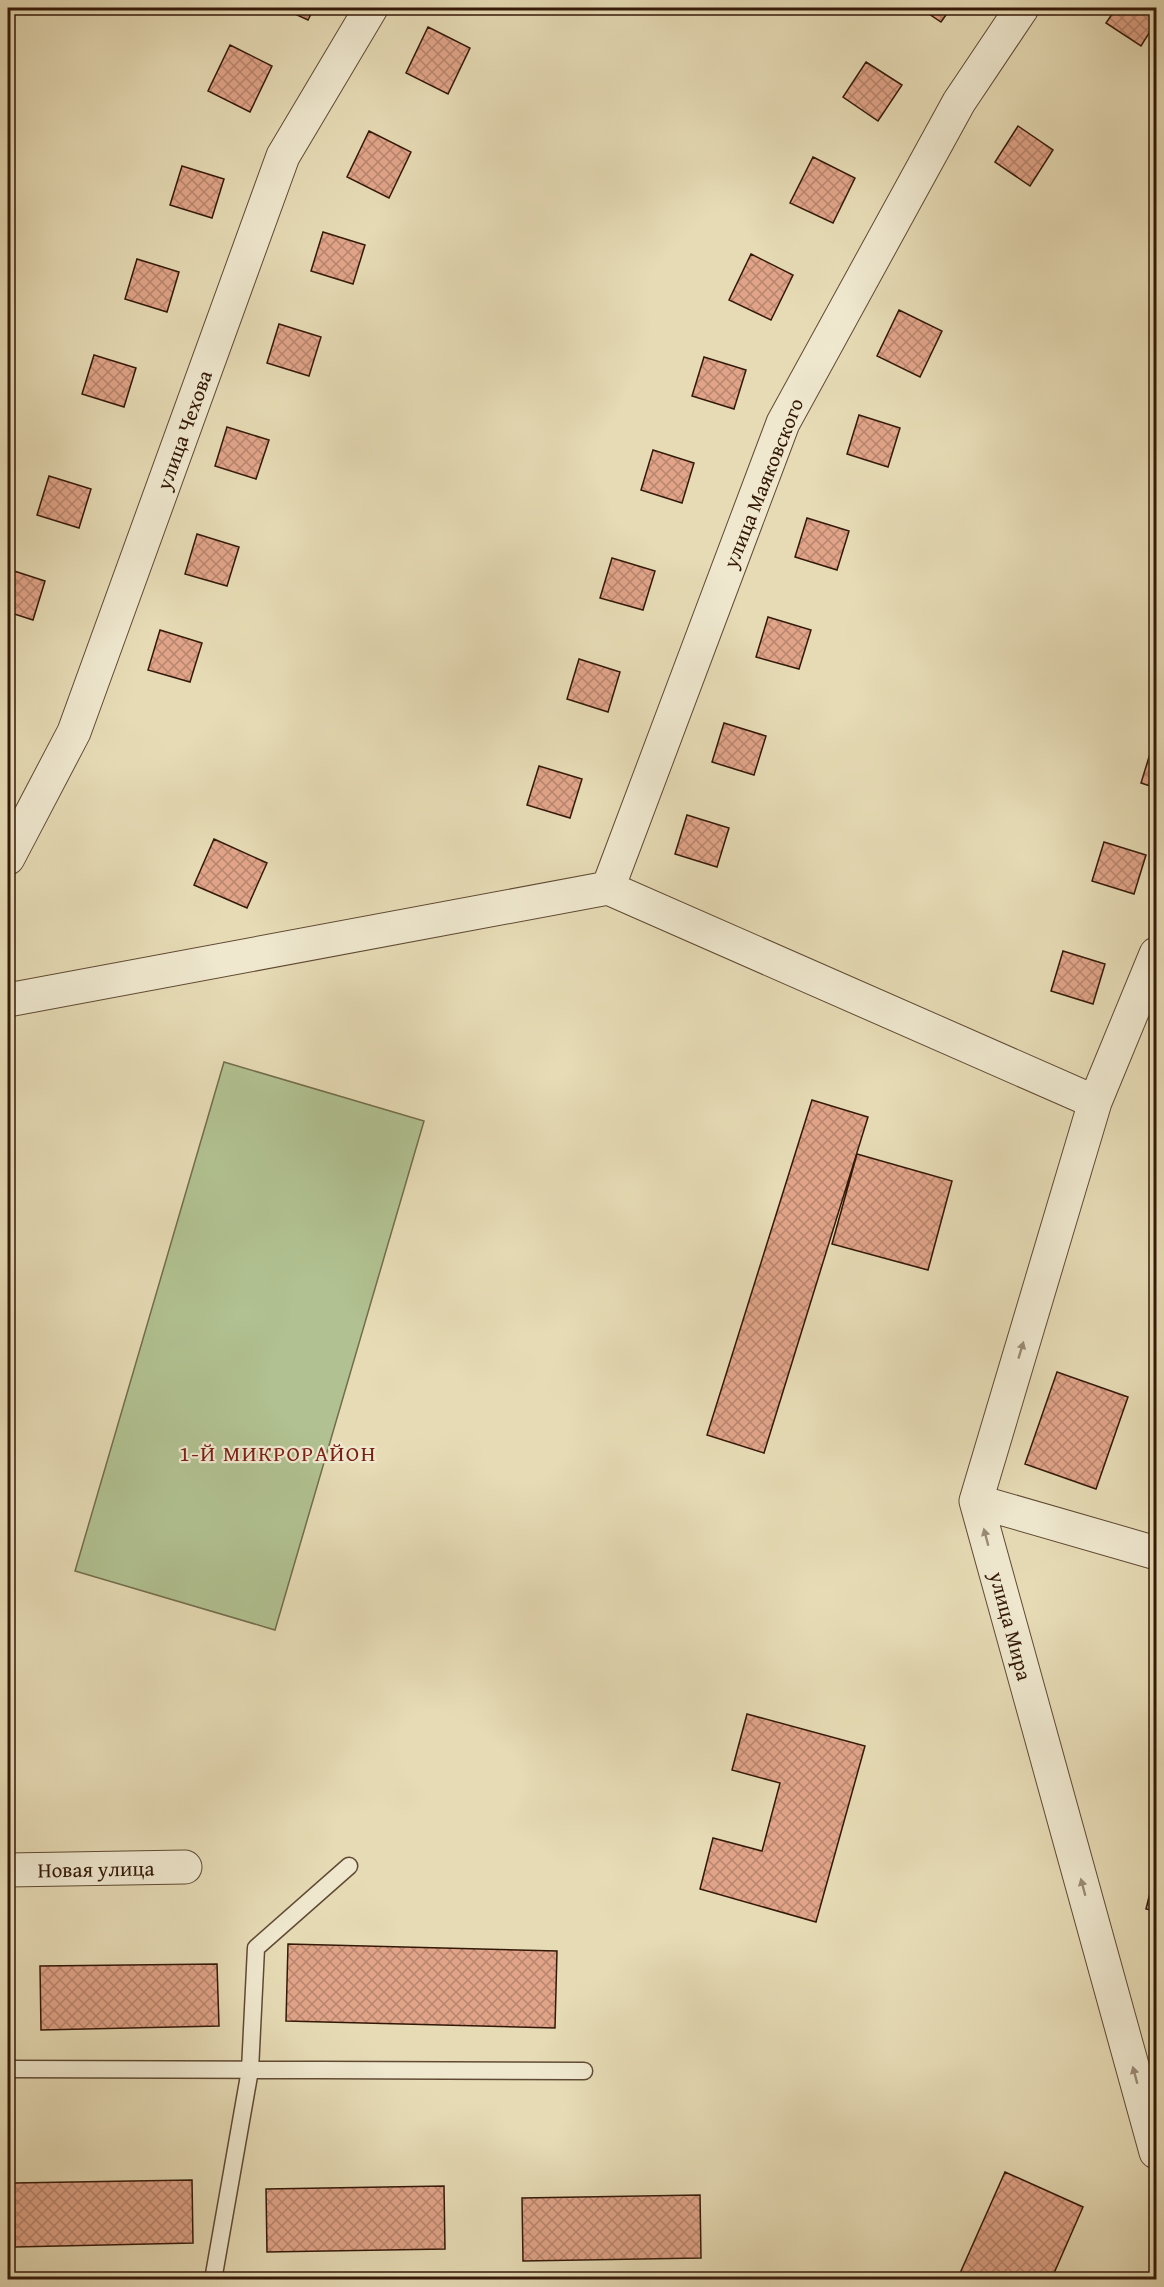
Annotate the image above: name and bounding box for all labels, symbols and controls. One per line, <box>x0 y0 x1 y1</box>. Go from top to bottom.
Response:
street label: улица Чехова <box>148 366 220 495</box>
street label: улица Маяковского <box>714 393 811 574</box>
one-way arrow <box>1017 1341 1026 1359</box>
district label: 1-Й МИКРОРАЙОН <box>179 1437 377 1469</box>
one-way arrow <box>981 1528 990 1546</box>
street label: улица Мира <box>981 1567 1040 1684</box>
street label: Новая улица <box>37 1852 155 1886</box>
one-way arrow <box>1078 1878 1087 1896</box>
one-way arrow <box>1130 2066 1139 2084</box>

